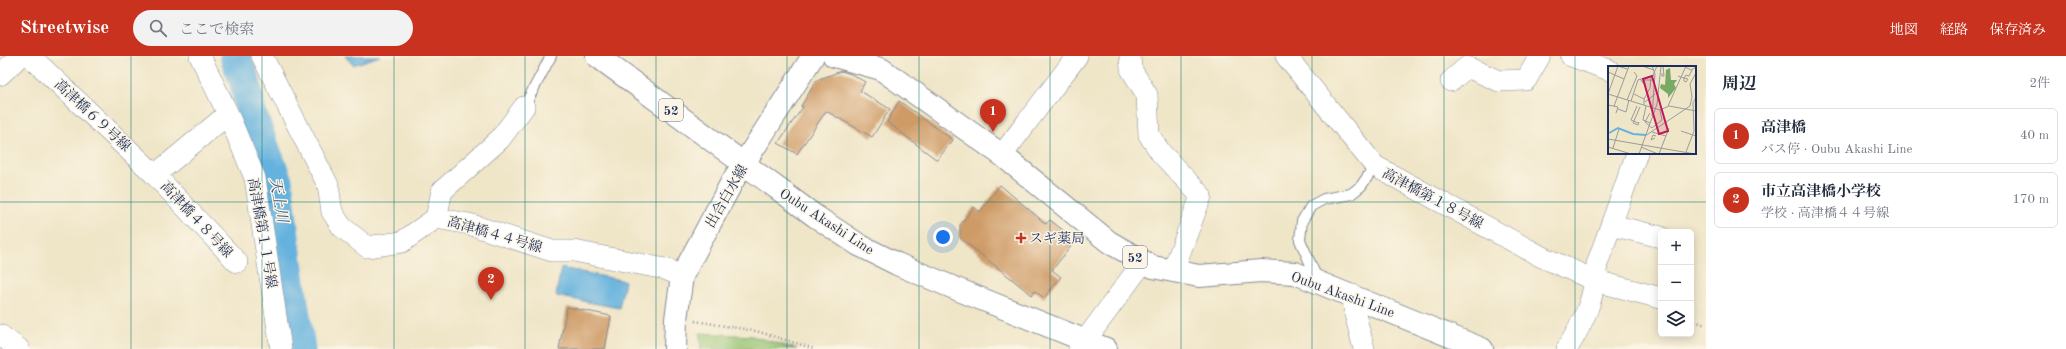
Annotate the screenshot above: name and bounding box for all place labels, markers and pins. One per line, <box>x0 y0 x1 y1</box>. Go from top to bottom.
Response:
pin: 1 <box>980 99 1006 132</box>
place label: スギ薬局 <box>1029 231 1085 246</box>
marker: スギ薬局 <box>1016 233 1026 243</box>
pin: 2 <box>478 267 504 300</box>

